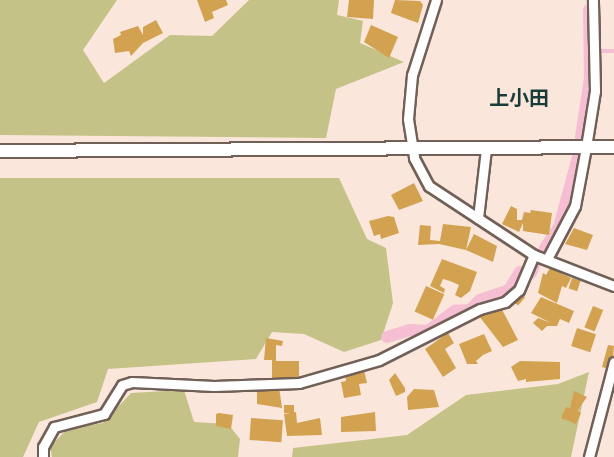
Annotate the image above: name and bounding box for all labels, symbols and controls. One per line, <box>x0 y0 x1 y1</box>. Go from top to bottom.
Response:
district label: 上小田 <box>489 85 549 109</box>

